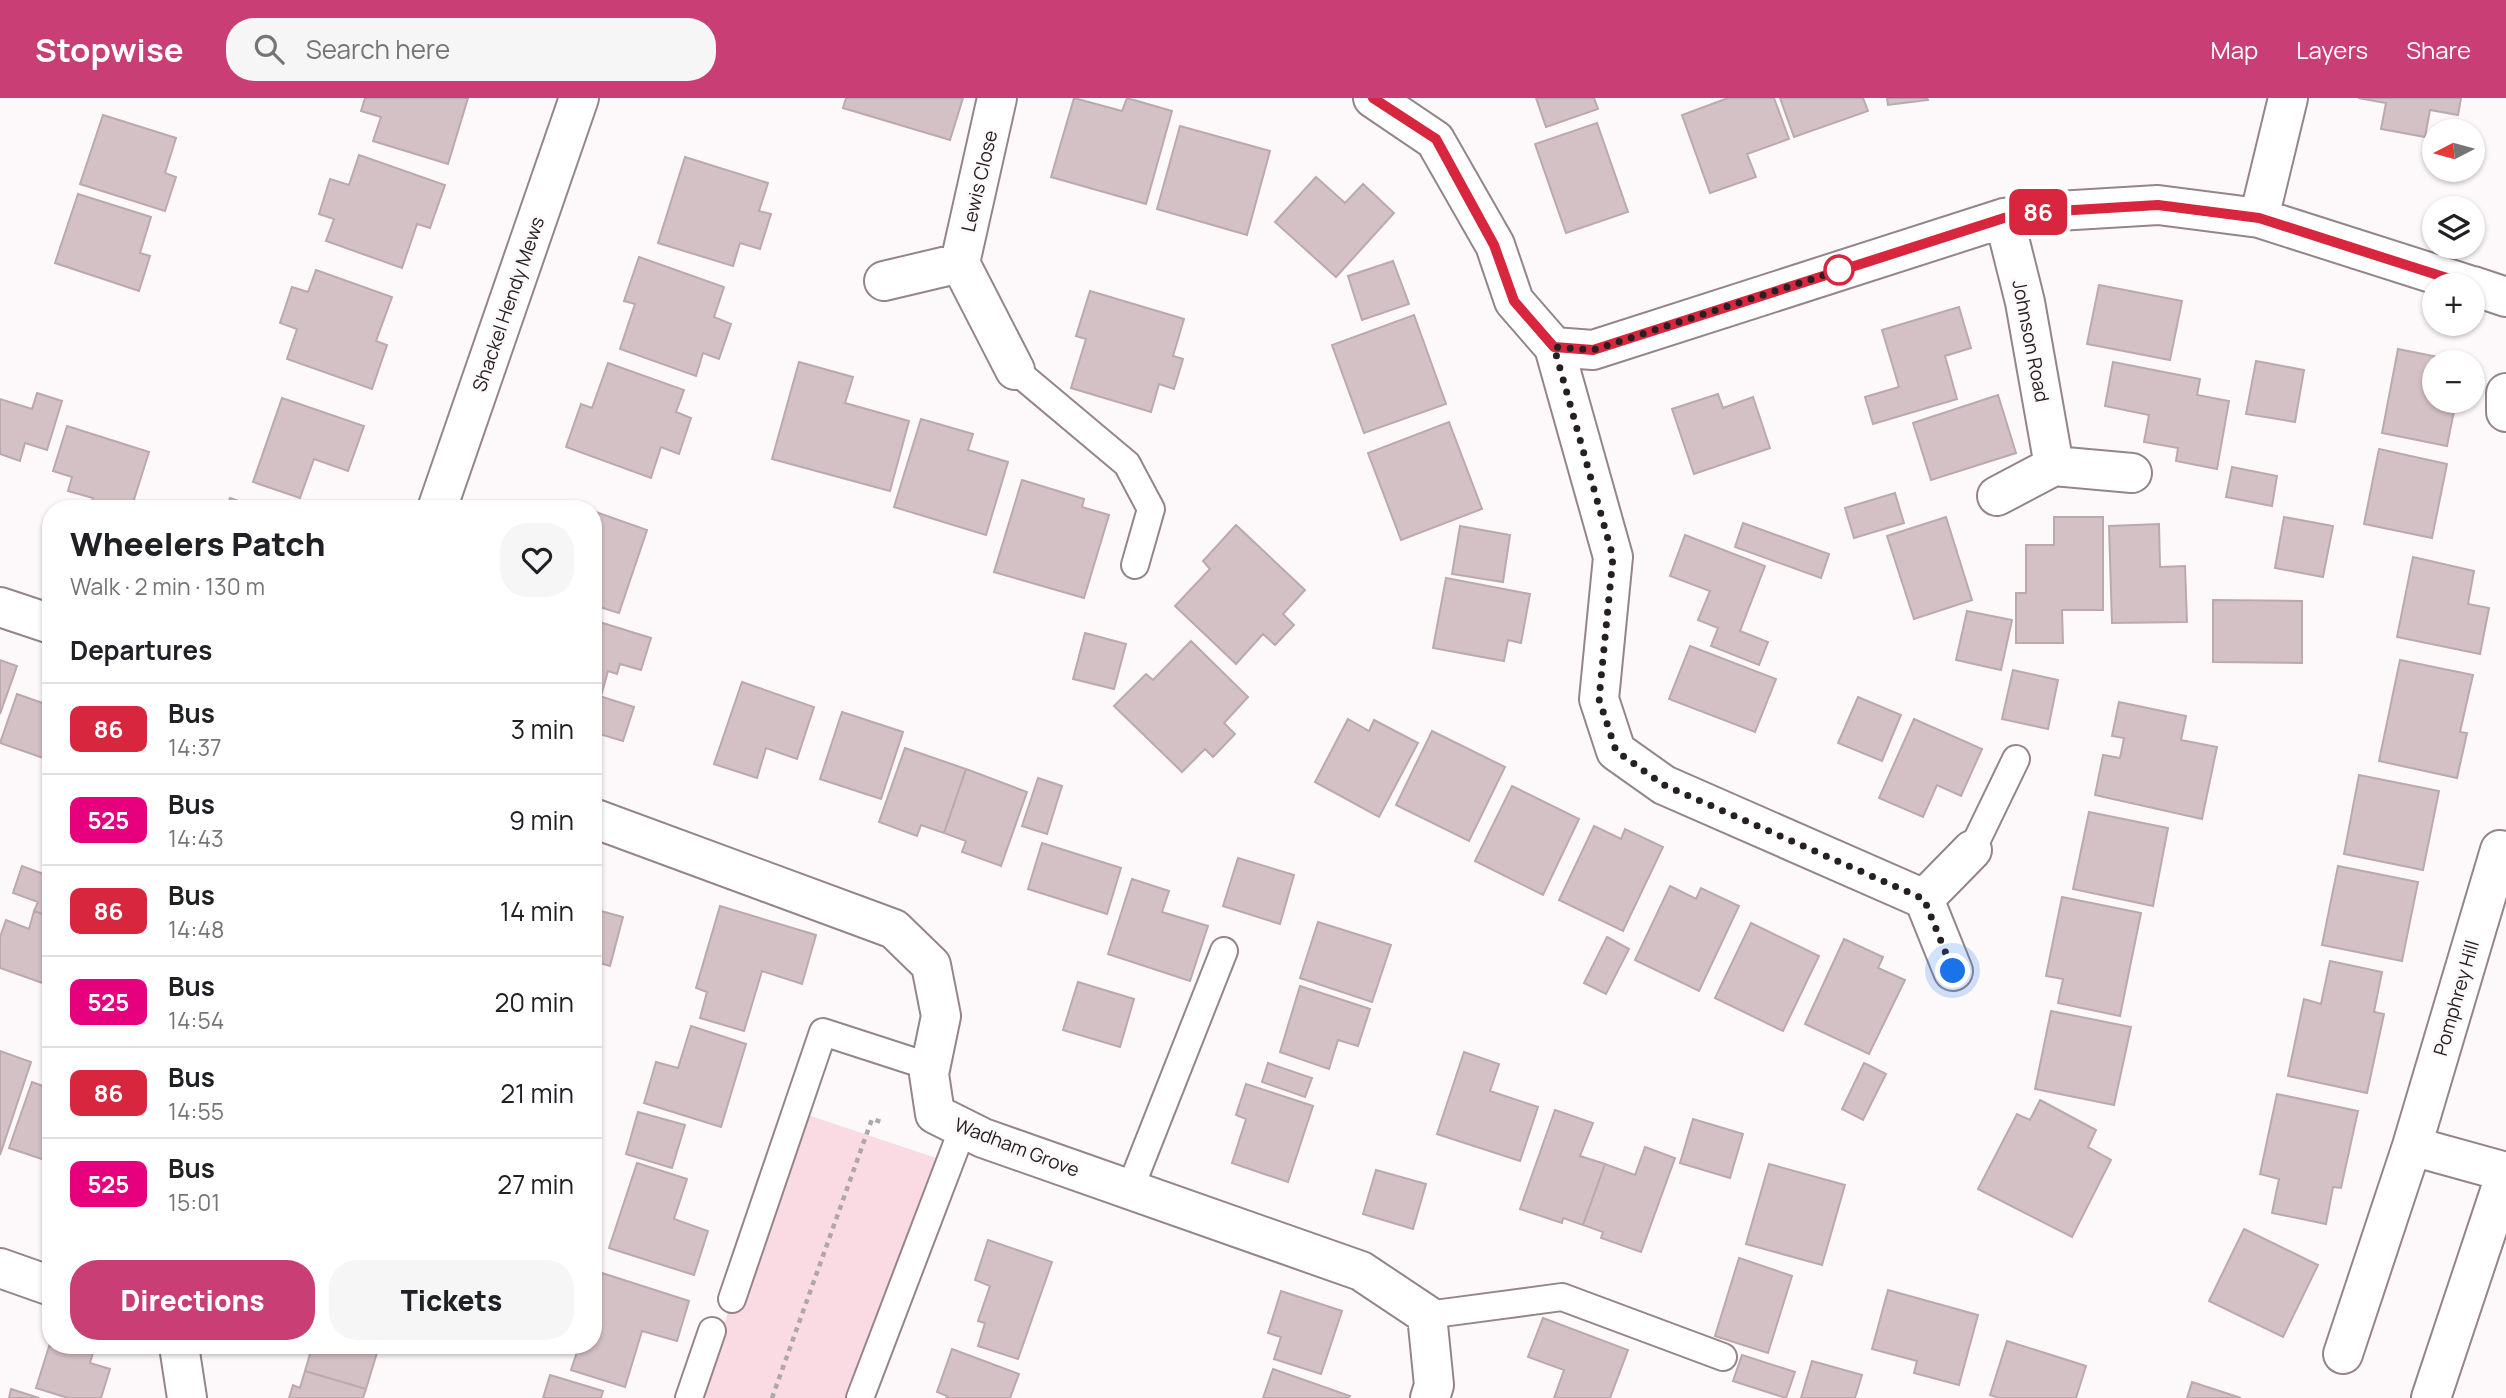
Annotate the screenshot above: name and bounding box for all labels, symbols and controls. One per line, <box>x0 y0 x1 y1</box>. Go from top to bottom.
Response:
search box <box>226 18 716 81</box>
text: Stopwise <box>35 27 184 72</box>
icon: search <box>250 30 288 68</box>
text: Search here <box>306 31 450 67</box>
text: Map <box>2211 33 2258 66</box>
text: Layers <box>2296 33 2368 66</box>
text: Share <box>2406 33 2471 66</box>
north arrow <box>2422 119 2485 182</box>
map controls <box>2422 119 2485 413</box>
street label: Lewis Close <box>955 128 1003 234</box>
line badge: 86 <box>2007 189 2070 235</box>
text: 86 <box>2023 195 2053 228</box>
button: layers <box>2422 196 2485 259</box>
street label: Shackel Hendy Mews <box>466 213 550 395</box>
unlabelled marker <box>1824 255 1854 285</box>
button: + <box>2422 273 2485 336</box>
street label: Johnson Road <box>2006 278 2056 404</box>
button: − <box>2422 350 2485 413</box>
text: Wheelers Patch <box>70 521 325 566</box>
button: heart <box>500 523 574 597</box>
text: Walk · 2 min · 130 m <box>70 570 265 602</box>
text: Departures <box>70 632 212 668</box>
text: Bus <box>168 695 215 731</box>
text: 3 min <box>511 711 574 747</box>
text: 86 <box>94 712 123 745</box>
text: 14:37 <box>168 731 222 763</box>
text: Bus <box>168 786 215 822</box>
text: 9 min <box>509 802 574 838</box>
text: 525 <box>88 803 129 836</box>
text: 14:43 <box>168 822 224 854</box>
text: Bus <box>168 877 215 913</box>
text: 14 min <box>500 893 574 929</box>
text: 86 <box>94 894 123 927</box>
text: 14:48 <box>168 913 224 945</box>
street label: Pomphrey Hill <box>2427 937 2485 1059</box>
your location <box>1935 953 1970 988</box>
text: Bus <box>168 968 215 1004</box>
text: 20 min <box>495 984 574 1020</box>
text: 525 <box>88 985 129 1018</box>
text: 14:54 <box>168 1004 224 1036</box>
text: Bus <box>168 1059 215 1095</box>
text: 21 min <box>500 1075 574 1111</box>
text: 86 <box>94 1076 123 1109</box>
text: 14:55 <box>168 1095 224 1127</box>
street label: Wadham Grove <box>951 1111 1083 1183</box>
text: Bus <box>168 1150 215 1186</box>
text: 27 min <box>497 1166 574 1202</box>
text: 525 <box>88 1167 129 1200</box>
text: 15:01 <box>168 1186 220 1218</box>
button: Directions <box>70 1260 315 1340</box>
button: Tickets <box>329 1260 574 1340</box>

